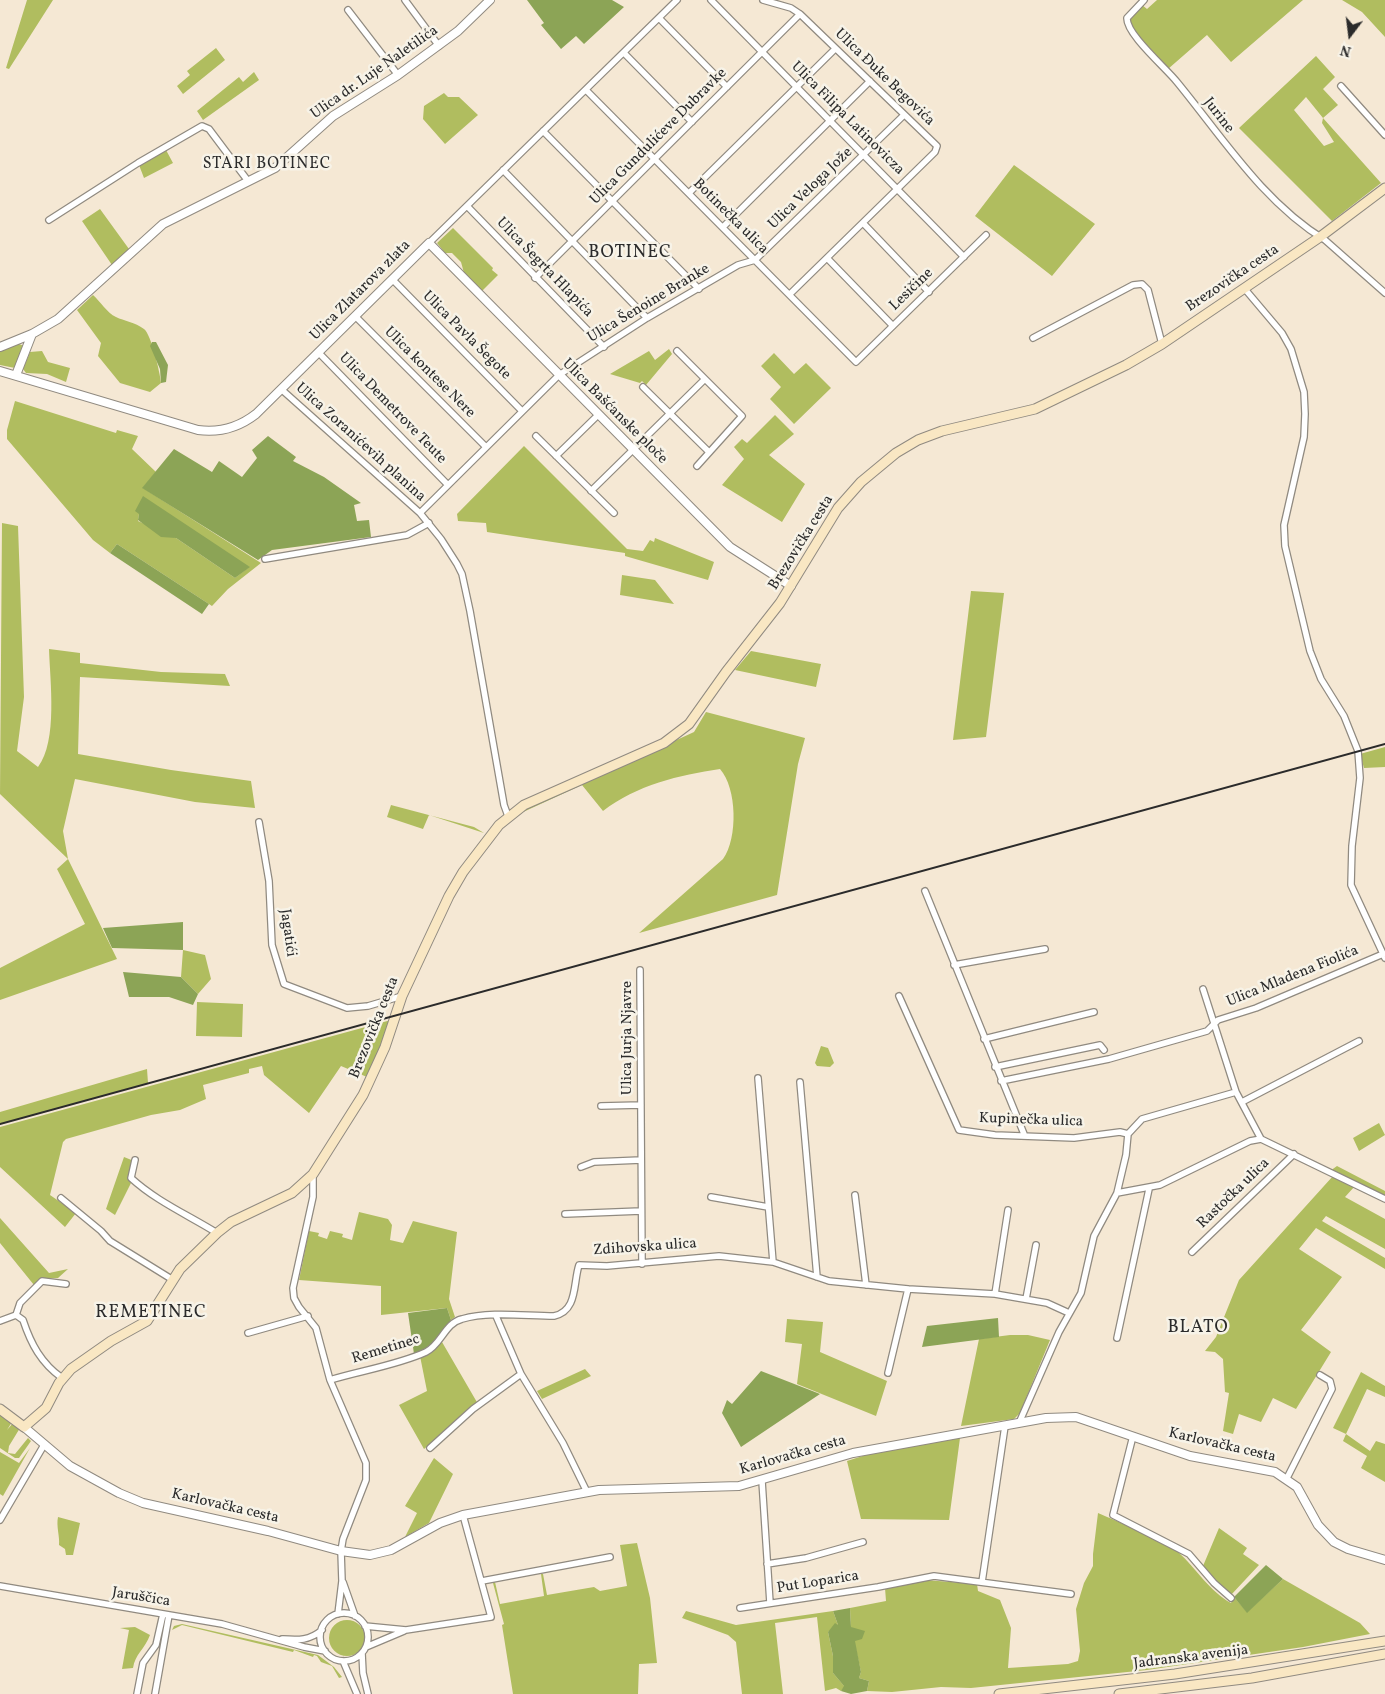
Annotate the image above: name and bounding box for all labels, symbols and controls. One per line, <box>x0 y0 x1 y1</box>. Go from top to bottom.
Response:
north arrow <box>1325 10 1375 60</box>
street label: Ulica dr. Luje Naletilića <box>308 22 442 124</box>
street label: Ulica Đuke Begovića <box>830 26 938 130</box>
text: N <box>1339 39 1353 60</box>
street label: Ulica Filipa Latinovicza <box>786 58 908 180</box>
street label: Ulica Gundulićeve Dubravke <box>587 65 731 209</box>
street label: Jurine <box>1199 95 1237 137</box>
street label: Ulica Veloga Jože <box>765 144 857 234</box>
district label: STARI BOTINEC <box>201 155 333 175</box>
street label: Botinečka ulica <box>688 175 772 259</box>
street label: Ulica Šegrta Hlapića <box>492 214 596 322</box>
street label: Ulica Zlatarova zlata <box>307 237 415 345</box>
street label: Brezovička cesta <box>1183 241 1283 317</box>
district label: BOTINEC <box>587 243 673 265</box>
street label: Ulica Šenoine Branke <box>585 260 713 348</box>
street label: Lesičine <box>886 265 938 315</box>
street label: Ulica Pavla Šegote <box>418 288 514 384</box>
street label: Ulica kontese Nere <box>380 324 478 422</box>
street label: Ulica Demetrove Teute <box>334 350 450 468</box>
street label: Ulica Bašćanske ploče <box>557 355 671 469</box>
street label: Ulica Zoranićevih planina <box>291 380 429 506</box>
street label: Brezovička cesta <box>766 492 838 594</box>
street label: Jagatići <box>275 908 299 958</box>
street label: Ulica Mladena Fiolića <box>1224 942 1362 1012</box>
street label: Brezovička cesta <box>346 974 404 1082</box>
street label: Ulica Jurja Njavre <box>619 981 637 1095</box>
street label: Kupinečka ulica <box>979 1110 1083 1132</box>
street label: Rastočka ulica <box>1194 1155 1274 1233</box>
street label: Zdihovska ulica <box>593 1235 697 1261</box>
district label: REMETINEC <box>94 1303 208 1325</box>
district label: BLATO <box>1167 1318 1229 1340</box>
street label: Remetinec <box>350 1331 422 1369</box>
street label: Karlovačka cesta <box>1167 1425 1277 1467</box>
street label: Karlovačka cesta <box>738 1432 848 1480</box>
street label: Karlovačka cesta <box>170 1486 280 1528</box>
street label: Put Loparica <box>776 1568 860 1598</box>
street label: Jaruščica <box>110 1584 172 1612</box>
street label: Jadranska avenija <box>1133 1642 1249 1674</box>

